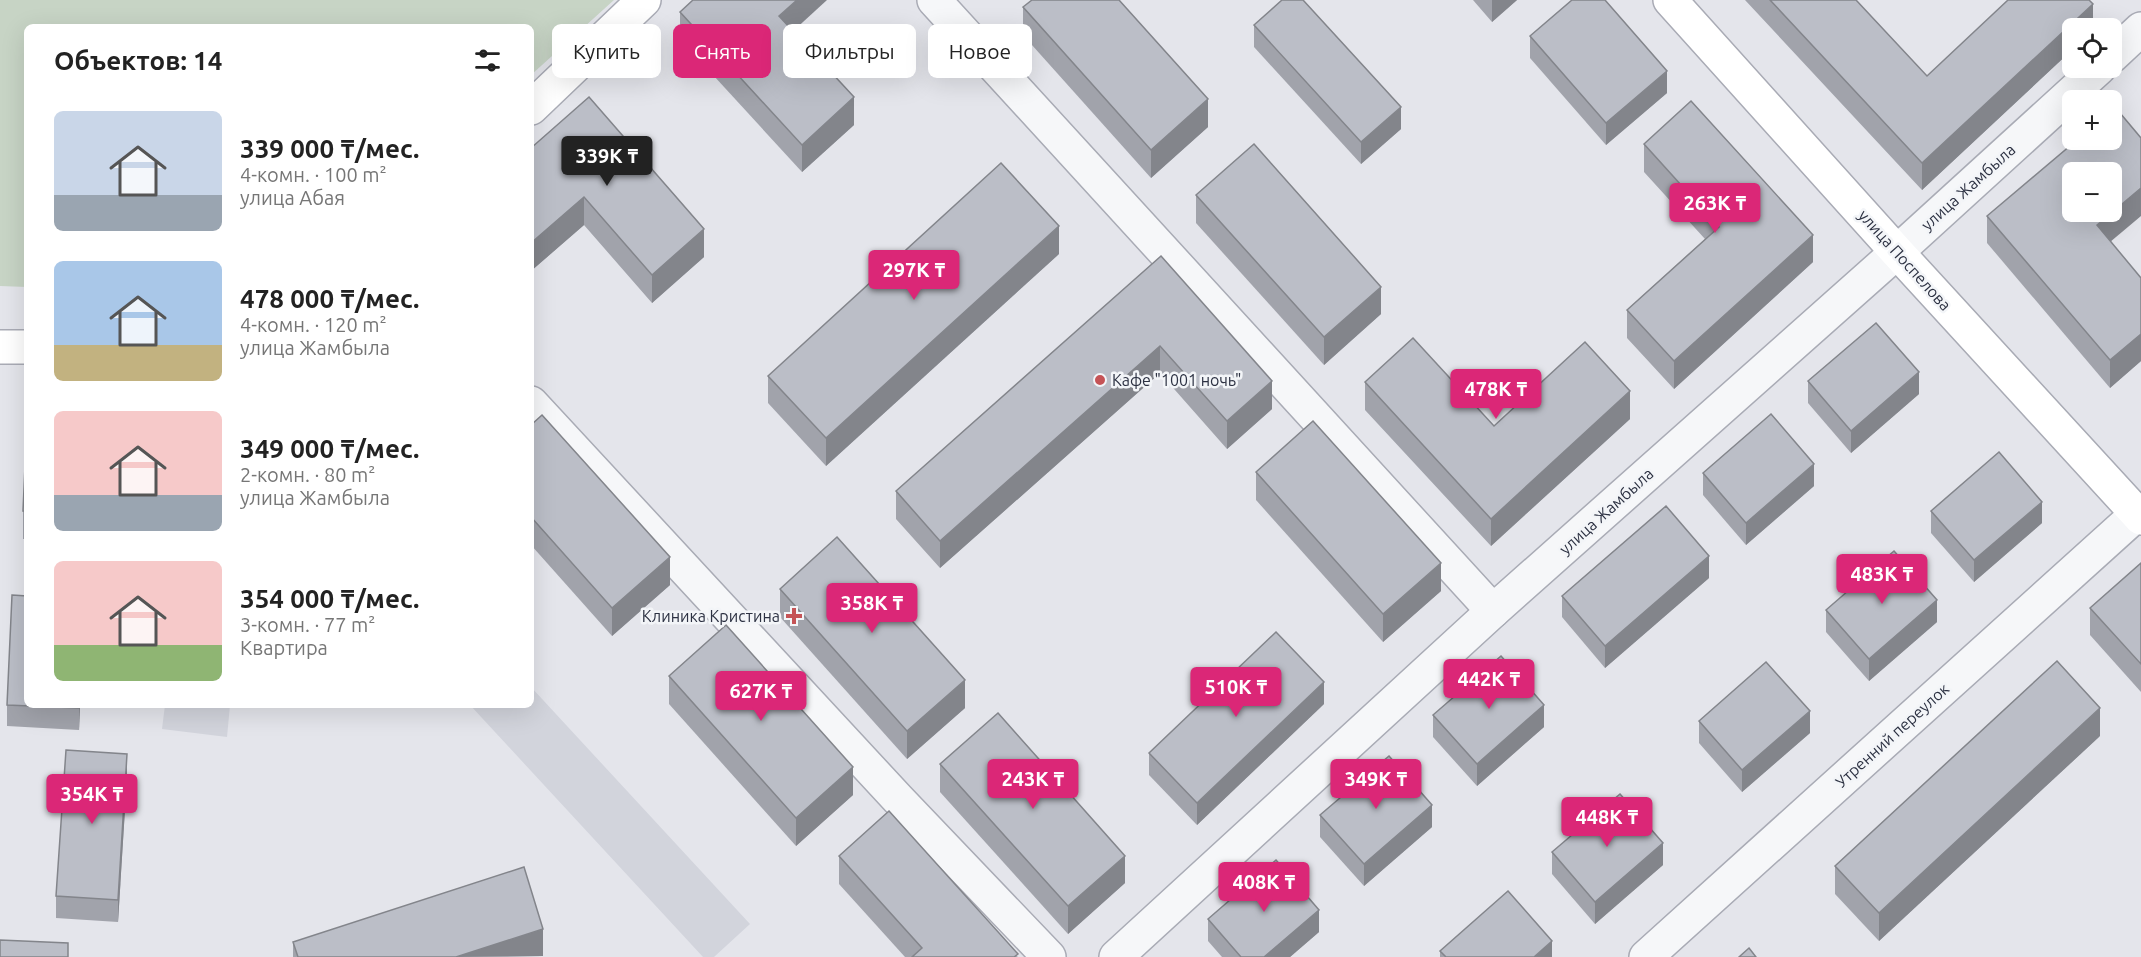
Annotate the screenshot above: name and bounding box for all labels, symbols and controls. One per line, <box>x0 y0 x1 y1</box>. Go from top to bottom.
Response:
map controls <box>2062 18 2122 222</box>
button: locate <box>2062 18 2122 78</box>
chip: Купить <box>552 24 661 78</box>
chip: Снять <box>673 24 771 78</box>
chip: Фильтры <box>783 24 916 78</box>
chip: Новое <box>928 24 1032 78</box>
icon: filters <box>471 44 504 77</box>
text: Объектов: 14 <box>54 46 222 75</box>
button: + <box>2062 90 2122 150</box>
text: 339 000 ₸/мес. <box>240 134 419 163</box>
icon: home <box>102 135 174 207</box>
pin: 339K ₸ <box>558 136 656 187</box>
street label: улица Жамбыла <box>1917 140 2019 234</box>
text: 339K ₸ <box>575 144 639 167</box>
button: − <box>2062 162 2122 222</box>
text: 4-комн. · 100 m² <box>240 163 387 186</box>
pin: 263K ₸ <box>1666 183 1764 234</box>
text: улица Абая <box>240 186 345 209</box>
text: 263K ₸ <box>1683 191 1747 214</box>
street label: улица Поспелова <box>1855 206 1955 314</box>
pin: 297K ₸ <box>865 250 963 301</box>
text: 297K ₸ <box>882 258 946 281</box>
text: 478 000 ₸/мес. <box>240 284 419 313</box>
icon: home <box>102 285 174 357</box>
text: 4-комн. · 120 m² <box>240 313 387 336</box>
text: улица Жамбыла <box>240 336 390 359</box>
pin: 478K ₸ <box>1447 369 1545 420</box>
place label: Кафе "1001 ночь" <box>1112 371 1241 389</box>
marker: Кафе "1001 ночь" <box>1093 373 1107 387</box>
text: 478K ₸ <box>1464 377 1528 400</box>
text: 349 000 ₸/мес. <box>240 434 419 463</box>
icon: home <box>102 435 174 507</box>
text: 2-комн. · 80 m² <box>240 463 375 486</box>
street label: улица Жамбыла <box>1555 464 1657 558</box>
text: улица Жамбыла <box>240 486 390 509</box>
pin: 483K ₸ <box>1833 554 1931 605</box>
text: 483K ₸ <box>1850 562 1914 585</box>
pin: 358K ₸ <box>823 583 921 634</box>
text: 354 000 ₸/мес. <box>240 584 419 613</box>
icon: home <box>102 585 174 657</box>
text: 358K ₸ <box>840 591 904 614</box>
place label: Клиника Кристина <box>642 607 780 625</box>
marker: Клиника Кристина <box>785 607 803 625</box>
text: 3-комн. · 77 m² <box>240 613 375 636</box>
text: Квартира <box>240 636 328 659</box>
pin: 442K ₸ <box>1440 659 1538 710</box>
pin: 510K ₸ <box>1187 667 1285 718</box>
text: 442K ₸ <box>1457 667 1521 690</box>
pin: 627K ₸ <box>712 671 810 722</box>
text: 510K ₸ <box>1204 675 1268 698</box>
text: 627K ₸ <box>729 679 793 702</box>
street label: Утренний переулок <box>1832 679 1952 791</box>
pin: 243K ₸ <box>984 759 1082 810</box>
pin: 349K ₸ <box>1327 759 1425 810</box>
text: 243K ₸ <box>1001 767 1065 790</box>
text: 349K ₸ <box>1344 767 1408 790</box>
pin: 354K ₸ <box>43 774 141 825</box>
text: 354K ₸ <box>60 782 124 805</box>
pin: 448K ₸ <box>1558 797 1656 848</box>
text: 448K ₸ <box>1575 805 1639 828</box>
pin: 408K ₸ <box>1215 862 1313 913</box>
text: 408K ₸ <box>1232 870 1296 893</box>

